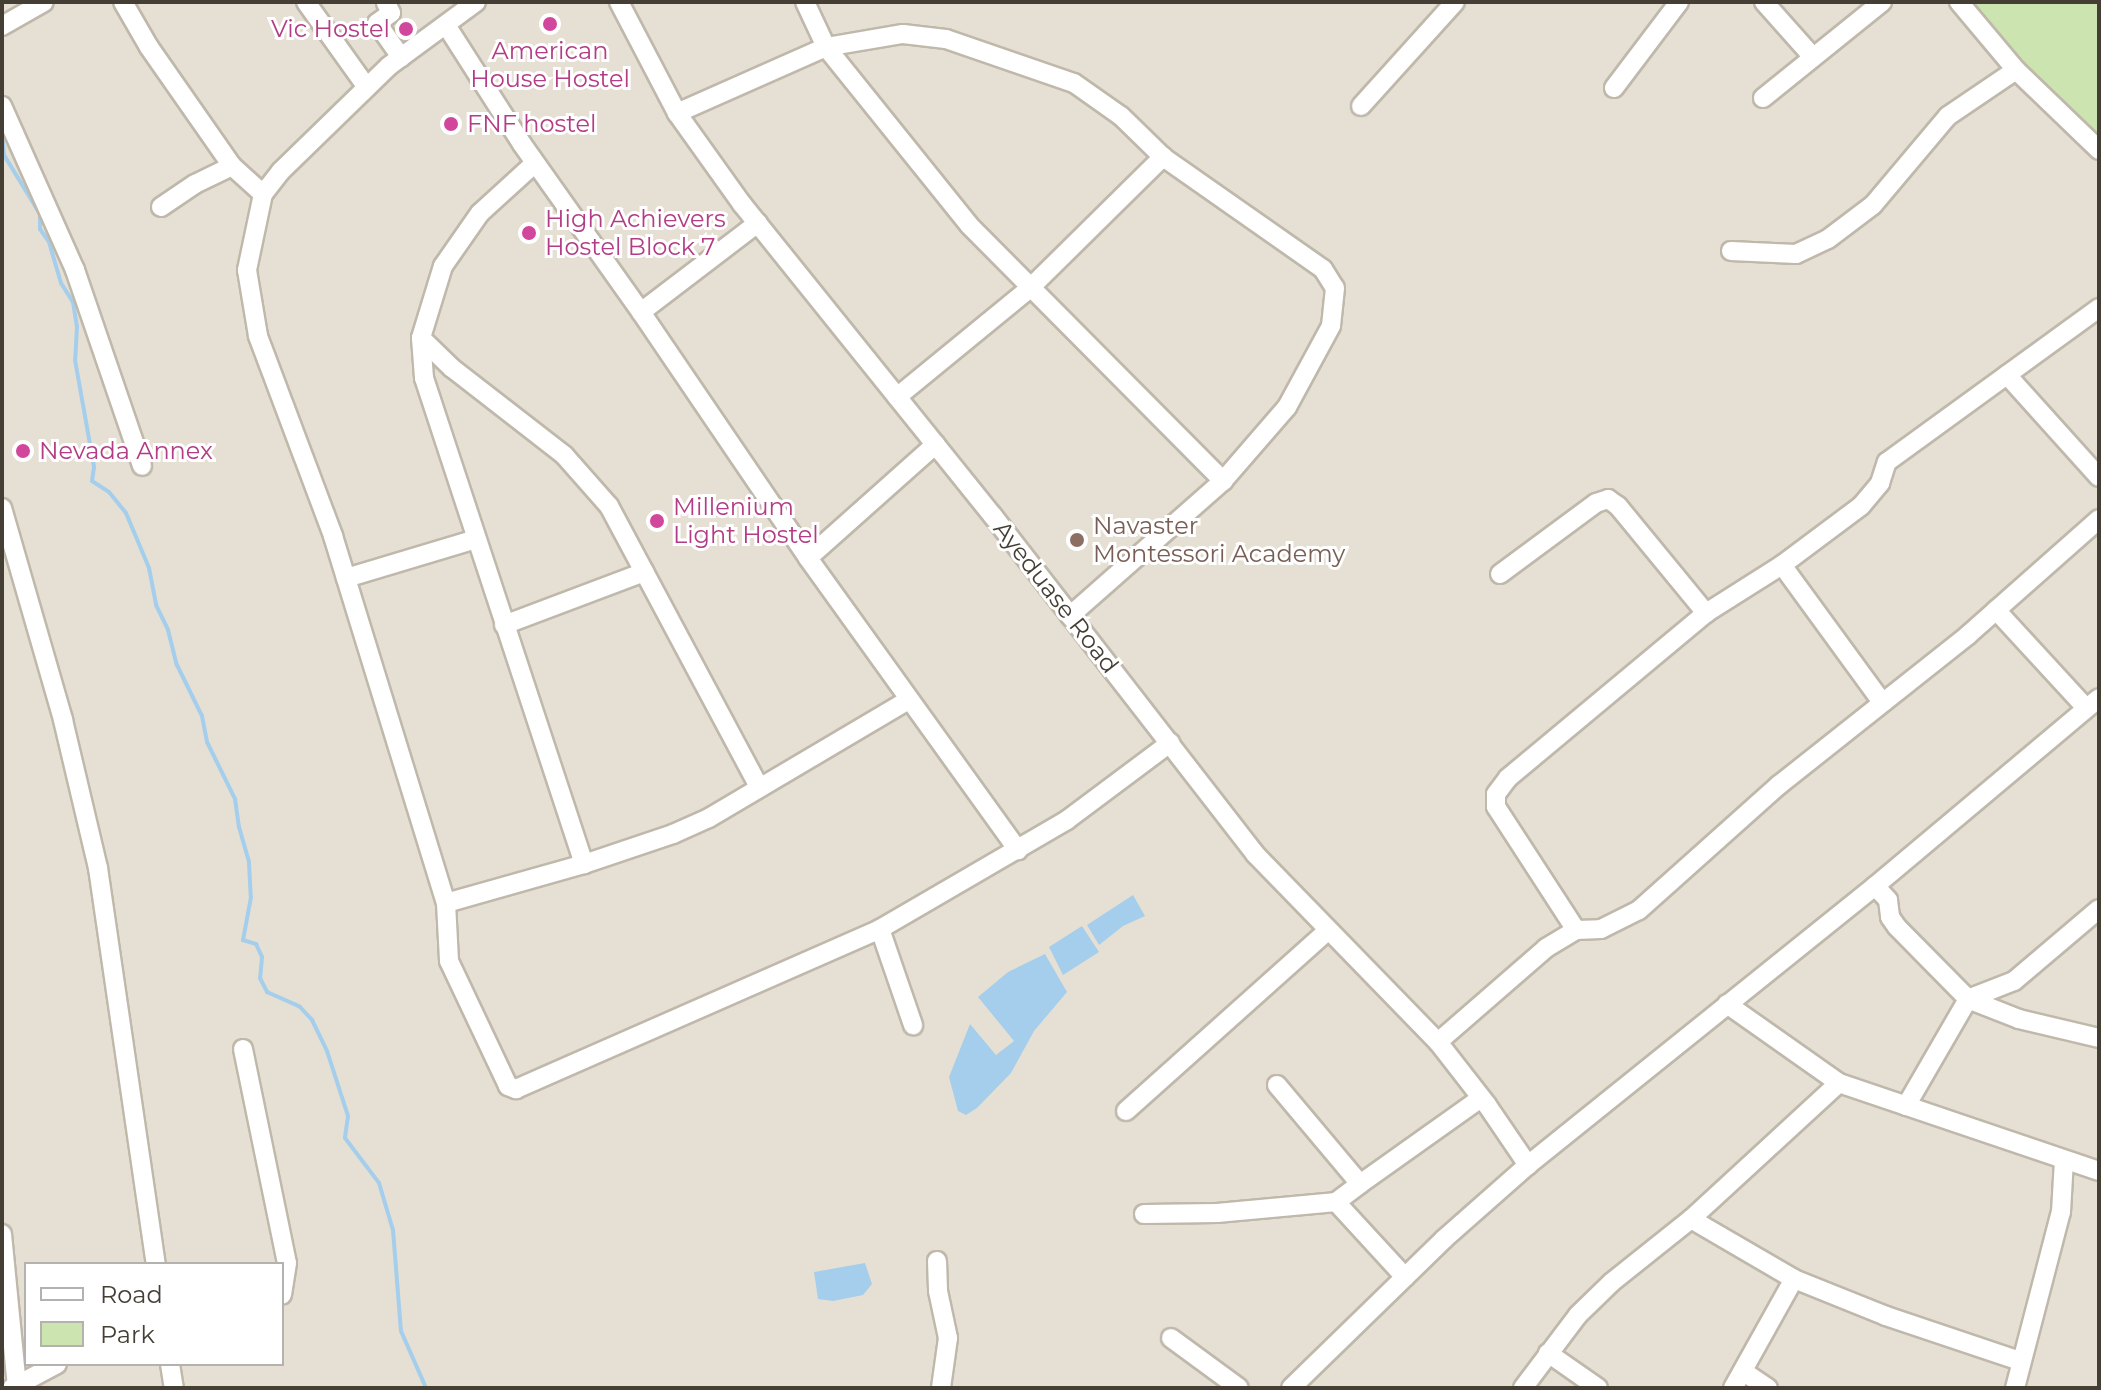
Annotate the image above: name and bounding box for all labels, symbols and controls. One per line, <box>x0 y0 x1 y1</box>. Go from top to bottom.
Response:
place label: Vic Hostel <box>271 15 390 43</box>
marker: American House Hostel <box>541 15 559 33</box>
marker: Vic Hostel <box>397 20 415 38</box>
place label: American House Hostel <box>470 37 630 93</box>
place label: FNF hostel <box>467 110 596 138</box>
marker: FNF hostel <box>442 115 460 133</box>
place label: High Achievers Hostel Block 7 <box>545 205 726 261</box>
marker: High Achievers Hostel Block 7 <box>520 224 538 242</box>
place label: Nevada Annex <box>39 437 213 465</box>
marker: Nevada Annex <box>14 442 32 460</box>
place label: Millenium Light Hostel <box>673 493 819 549</box>
marker: Millenium Light Hostel <box>648 512 666 530</box>
place label: Navaster Montessori Academy <box>1093 512 1345 568</box>
street label: Ayeduase Road <box>988 515 1124 679</box>
marker: Navaster Montessori Academy <box>1068 531 1086 549</box>
legend <box>24 1262 284 1366</box>
text: Road <box>100 1280 163 1309</box>
text: Park <box>100 1320 155 1349</box>

